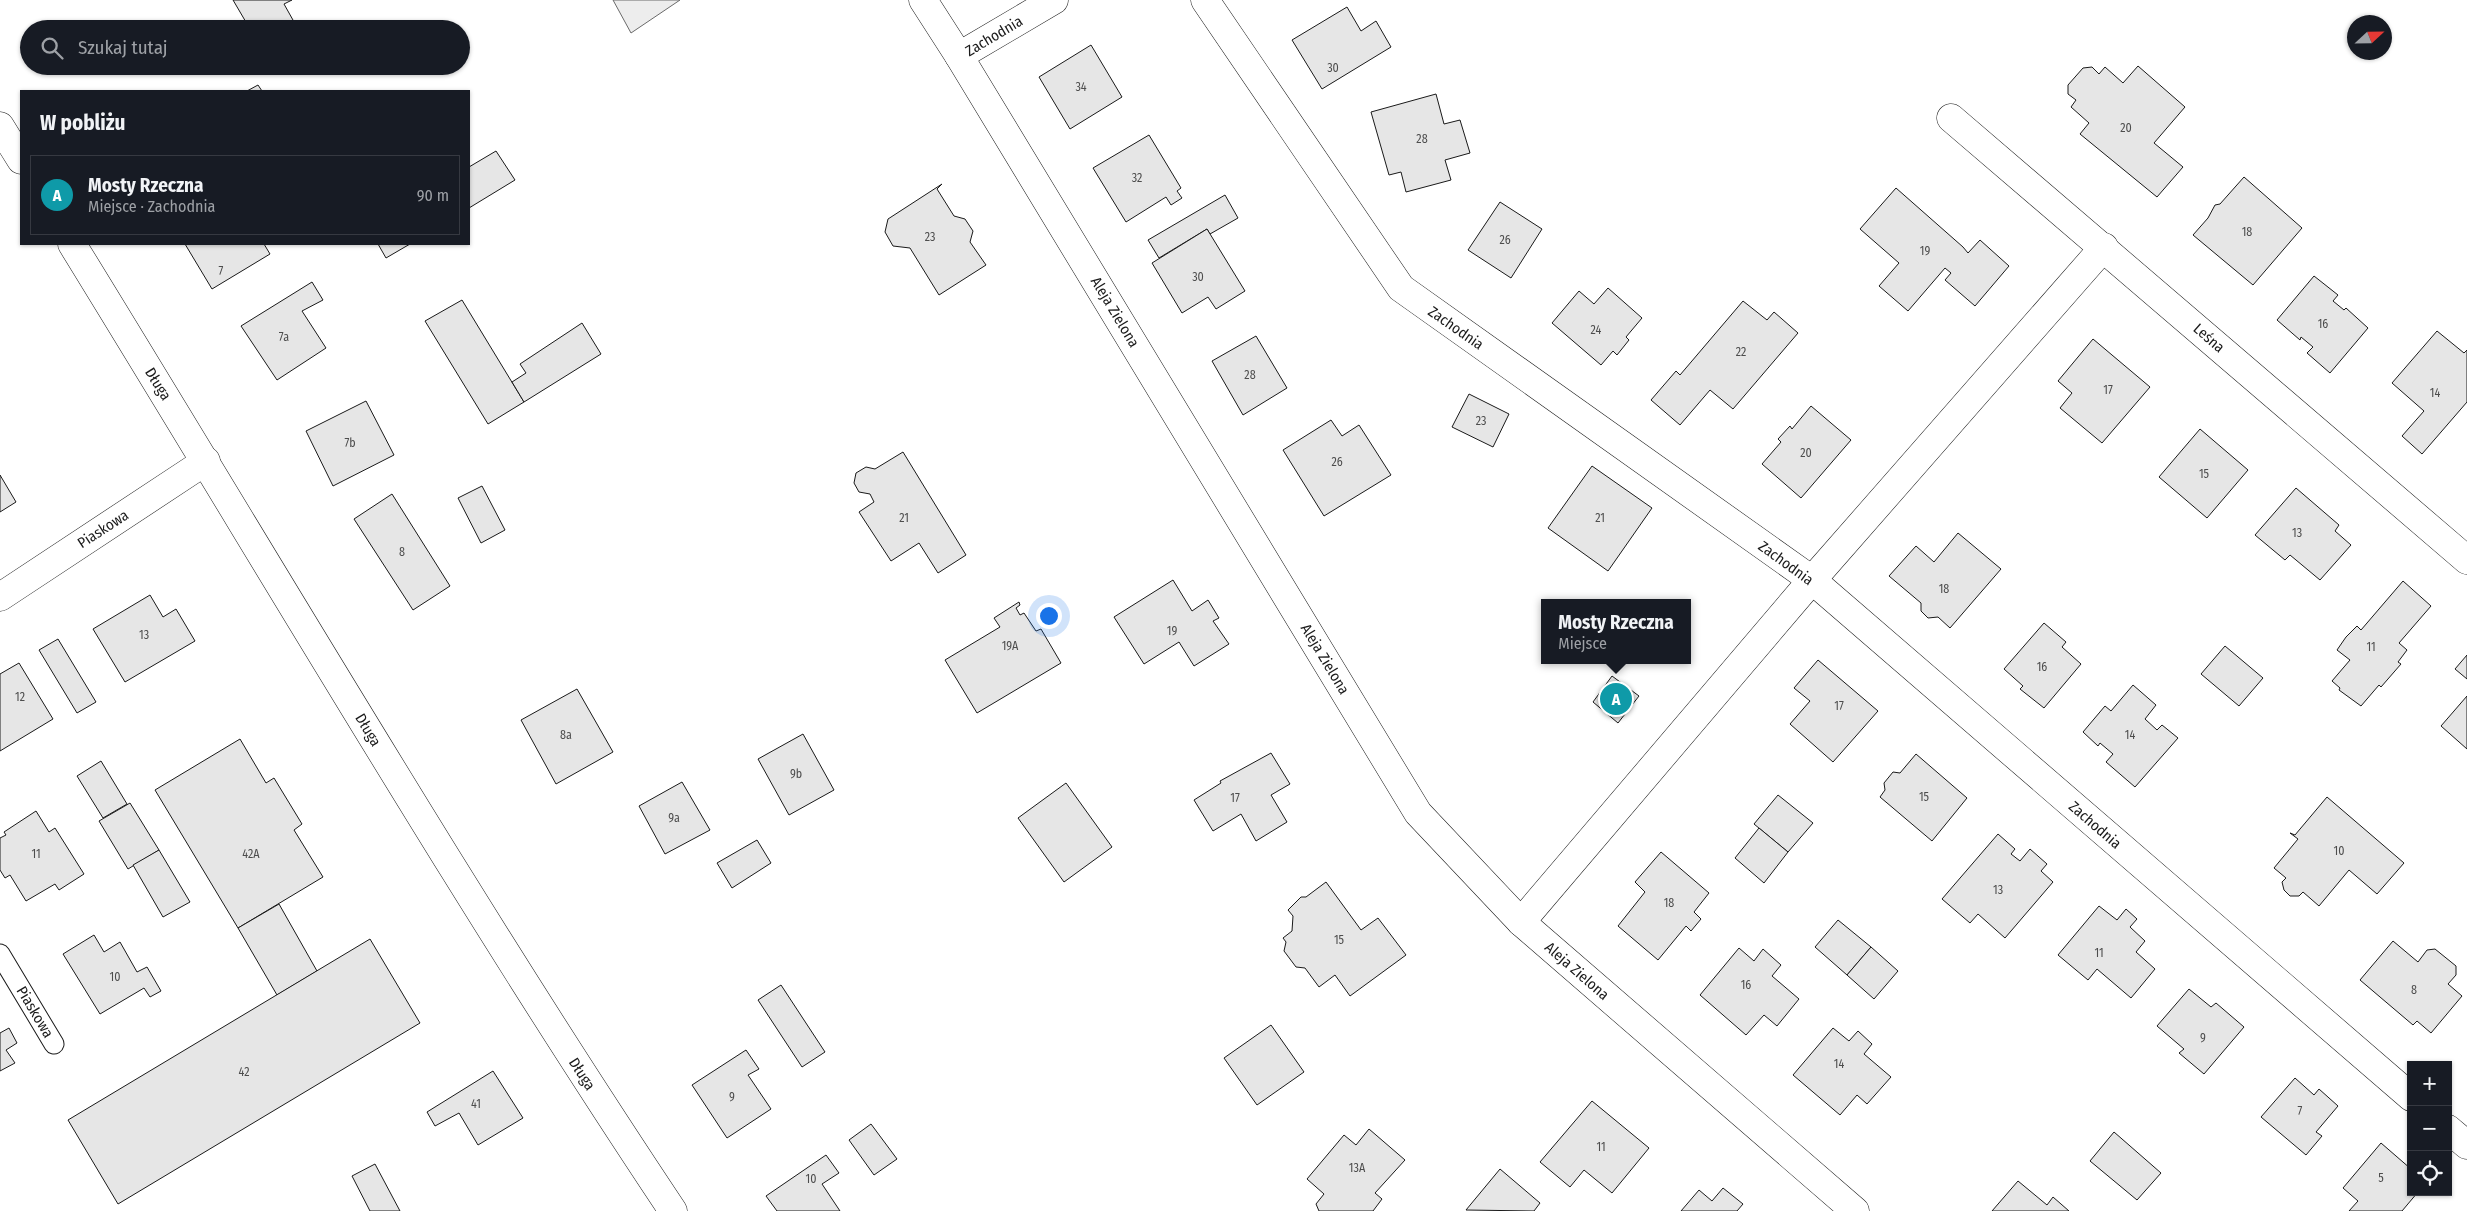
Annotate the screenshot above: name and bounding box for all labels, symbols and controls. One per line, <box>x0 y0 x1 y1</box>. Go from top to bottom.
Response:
street label: Zachodnia <box>962 12 1026 60</box>
north arrow <box>2347 15 2392 60</box>
search box <box>20 20 470 75</box>
icon: search <box>38 34 66 62</box>
text: Szukaj tutaj <box>78 36 168 59</box>
house number: 30 <box>1327 61 1339 75</box>
house number: 34 <box>1075 80 1087 94</box>
text: W pobliżu <box>40 110 125 136</box>
house number: 20 <box>2120 121 2132 135</box>
house number: 28 <box>1416 132 1428 146</box>
house number: 32 <box>1132 171 1142 185</box>
text: Mosty Rzeczna <box>88 174 203 197</box>
text: A <box>53 186 61 205</box>
text: 90 m <box>417 186 449 205</box>
text: Miejsce · Zachodnia <box>88 197 215 216</box>
house number: 18 <box>2242 225 2252 239</box>
house number: 23 <box>925 230 935 244</box>
house number: 26 <box>1499 233 1511 247</box>
house number: 19 <box>1920 244 1930 258</box>
house number: 7 <box>219 264 224 278</box>
house number: 30 <box>1192 270 1204 284</box>
street label: Aleja Zielona <box>1087 273 1143 351</box>
street label: Zachodnia <box>1425 302 1487 354</box>
house number: 16 <box>2318 317 2328 331</box>
street label: Leśna <box>2190 320 2228 356</box>
house number: 24 <box>1591 323 1602 337</box>
house number: 7a <box>279 330 289 344</box>
house number: 22 <box>1736 345 1746 359</box>
street label: Długa <box>141 364 175 404</box>
house number: 28 <box>1244 368 1256 382</box>
house number: 17 <box>2103 383 2113 397</box>
house number: 14 <box>2430 386 2440 400</box>
house number: 23 <box>1476 414 1486 428</box>
house number: 7b <box>344 436 356 450</box>
house number: 20 <box>1800 446 1812 460</box>
house number: 26 <box>1331 455 1343 469</box>
house number: 15 <box>2199 467 2210 481</box>
street label: Piaskowa <box>74 506 132 552</box>
house number: 21 <box>899 511 909 525</box>
house number: 21 <box>1595 511 1605 525</box>
house number: 13 <box>2292 526 2302 540</box>
street label: Zachodnia <box>1755 537 1817 589</box>
house number: 8 <box>399 545 405 559</box>
house number: 18 <box>1939 582 1949 596</box>
popup <box>1541 599 1691 664</box>
your location <box>1036 603 1062 629</box>
text: Mosty Rzeczna <box>1558 611 1674 634</box>
street label: Aleja Zielona <box>1297 620 1353 698</box>
house number: 19 <box>1167 624 1177 638</box>
house number: 13 <box>139 628 149 642</box>
text: Miejsce <box>1558 634 1607 653</box>
house number: 19A <box>1002 639 1019 653</box>
house number: 11 <box>2366 640 2376 654</box>
house number: 16 <box>2037 660 2047 674</box>
pin: A <box>1600 680 1632 718</box>
house number: 12 <box>15 690 25 704</box>
house number: 17 <box>1834 699 1844 713</box>
street label: Długa <box>351 710 385 750</box>
house number: 8a <box>560 728 572 742</box>
house number: 14 <box>2125 728 2135 742</box>
house number: 9b <box>790 767 802 781</box>
house number: 15 <box>1919 790 1930 804</box>
house number: 17 <box>1230 791 1240 805</box>
street label: Zachodnia <box>2065 797 2125 853</box>
house number: 9a <box>668 811 680 825</box>
house number: 10 <box>2334 844 2344 858</box>
house number: 11 <box>31 847 41 861</box>
house number: 42A <box>242 847 260 861</box>
house number: 13 <box>1993 883 2003 897</box>
house number: 18 <box>1664 896 1674 910</box>
house number: 15 <box>1334 933 1345 947</box>
street label: Aleja Zielona <box>1541 938 1613 1004</box>
house number: 11 <box>2094 946 2104 960</box>
house number: 10 <box>110 970 120 984</box>
house number: 16 <box>1741 978 1751 992</box>
street label: Piaskowa <box>13 983 57 1041</box>
house number: 8 <box>2411 983 2417 997</box>
house number: 9 <box>2200 1031 2206 1045</box>
street label: Długa <box>565 1054 599 1094</box>
house number: 14 <box>1834 1057 1844 1071</box>
map controls <box>2407 1061 2452 1196</box>
button: + <box>2407 1061 2452 1106</box>
house number: 42 <box>239 1065 249 1079</box>
house number: 9 <box>729 1090 735 1104</box>
house number: 41 <box>471 1097 481 1111</box>
house number: 7 <box>2298 1104 2303 1118</box>
button: − <box>2407 1106 2452 1151</box>
house number: 11 <box>1596 1140 1606 1154</box>
button: locate <box>2407 1151 2452 1196</box>
house number: 13A <box>1349 1161 1366 1175</box>
house number: 5 <box>2378 1171 2384 1185</box>
house number: 10 <box>806 1172 816 1186</box>

